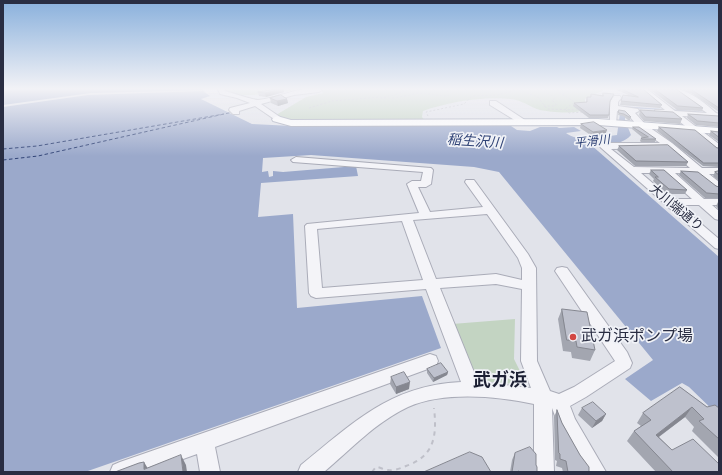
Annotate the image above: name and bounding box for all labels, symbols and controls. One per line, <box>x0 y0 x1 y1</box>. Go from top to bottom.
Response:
water label: 稲生沢川 <box>446 132 504 152</box>
water label: 平滑川 <box>573 133 611 151</box>
street label: 大川端通り <box>646 181 706 235</box>
place label: 武ガ浜ポンプ場 <box>581 327 693 347</box>
marker: 武ガ浜ポンプ場 <box>568 332 578 342</box>
district label: 武ガ浜 <box>473 370 527 392</box>

